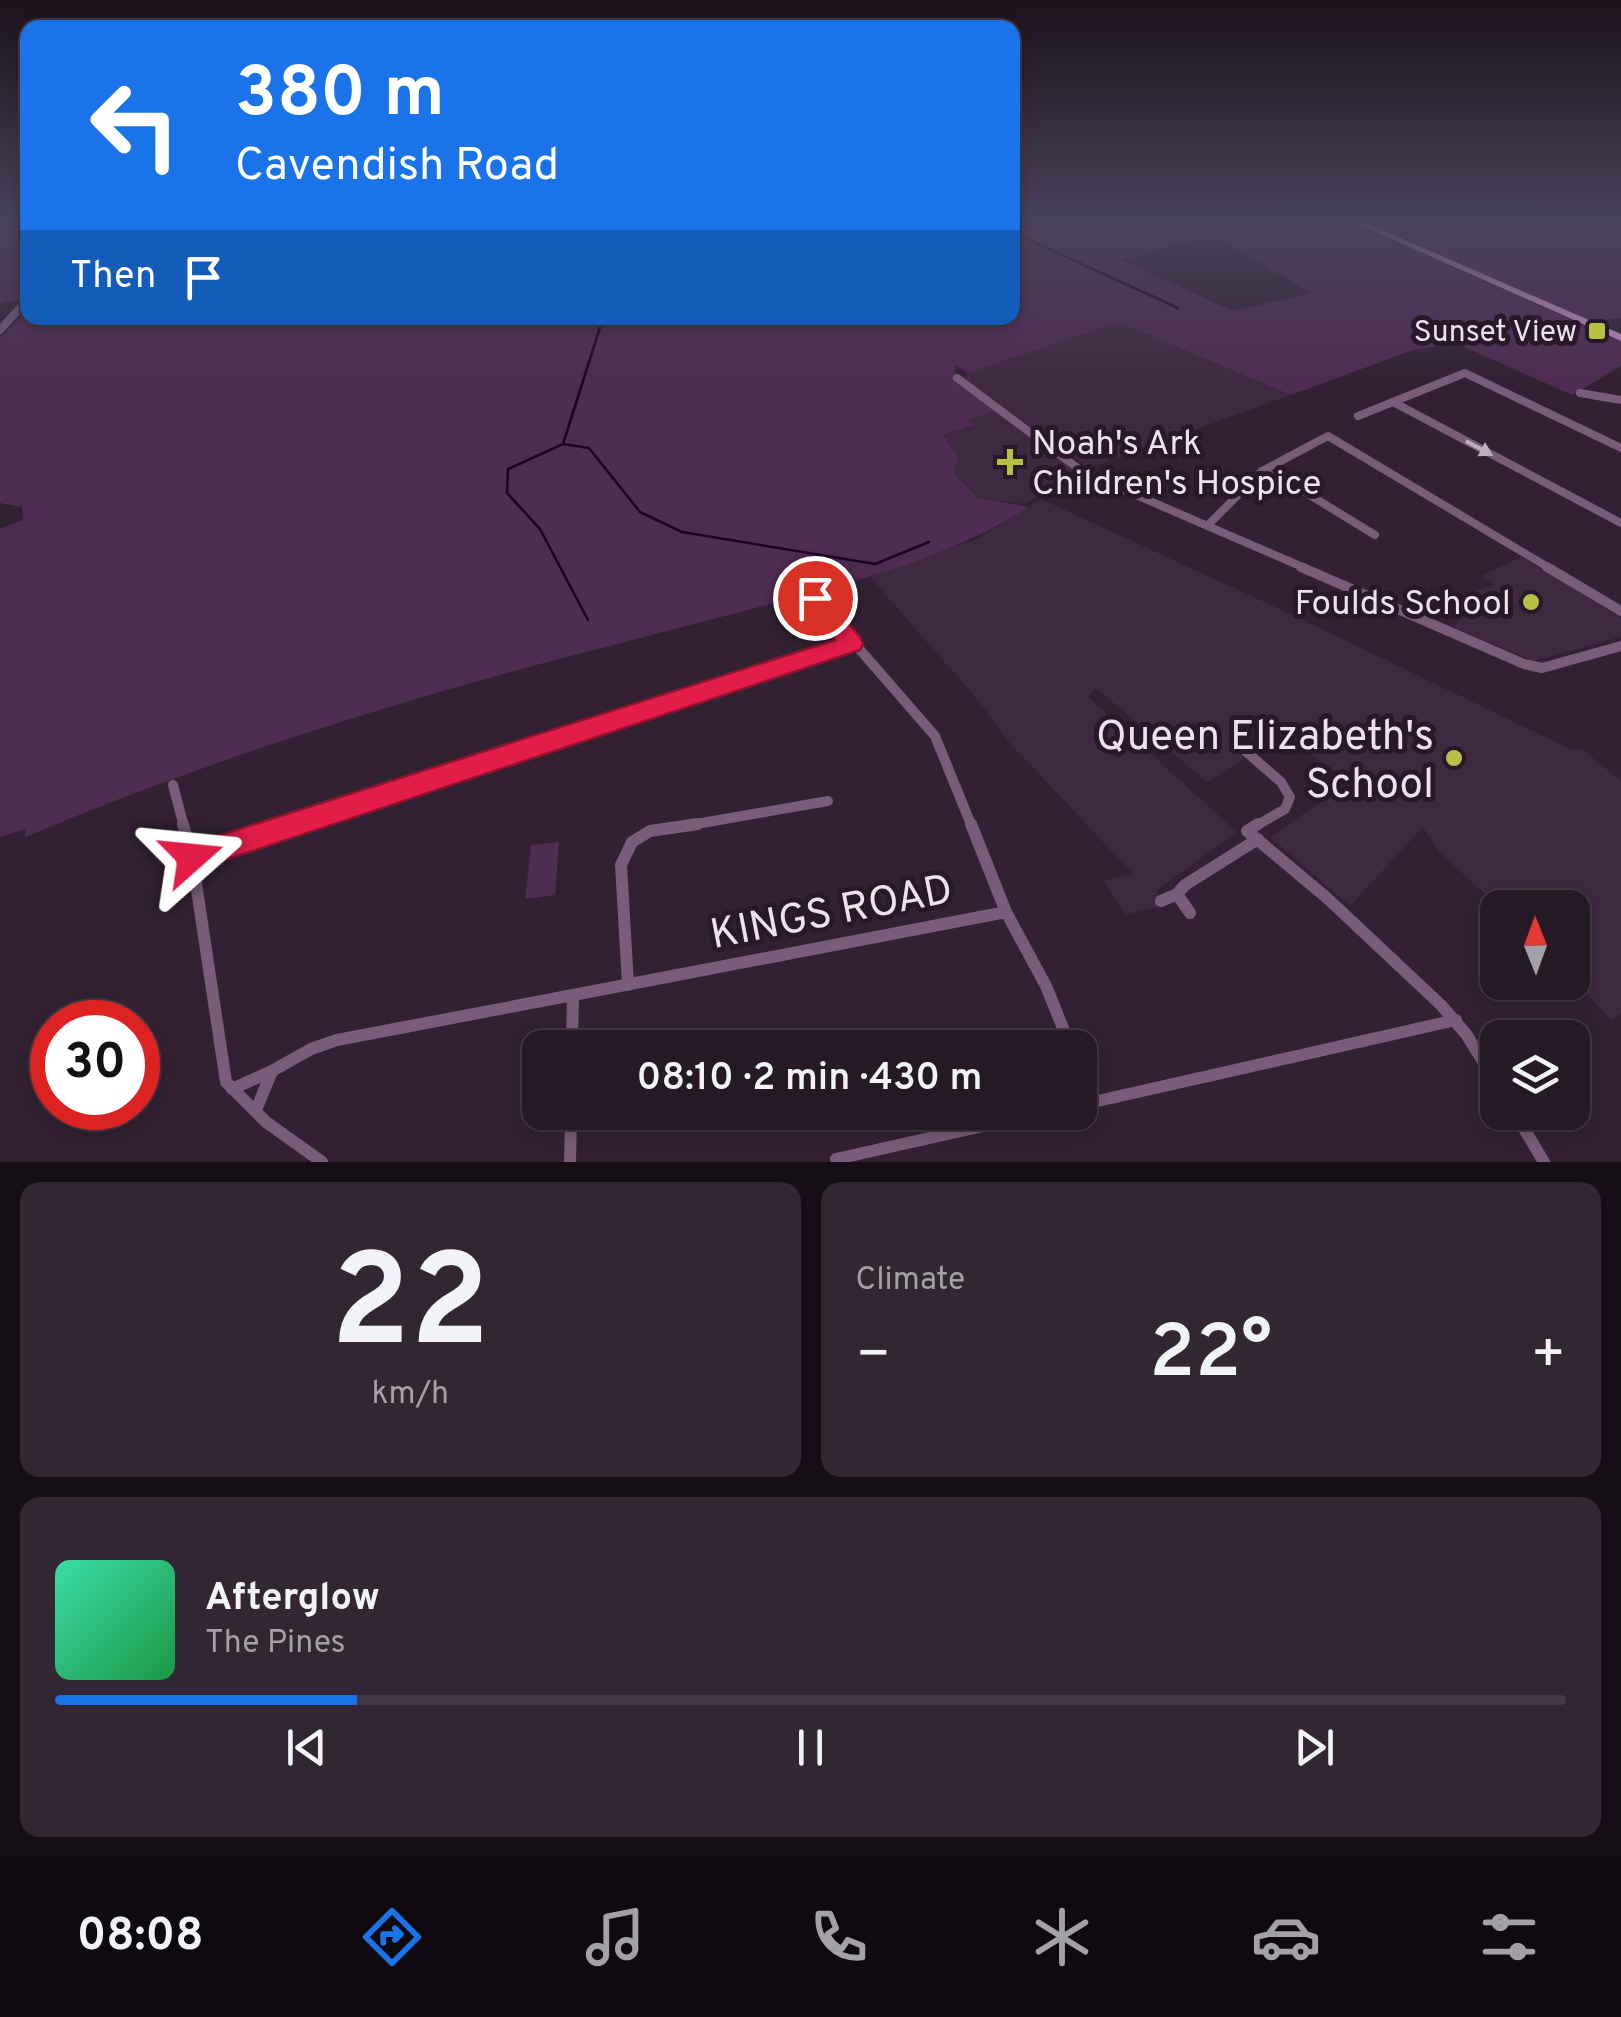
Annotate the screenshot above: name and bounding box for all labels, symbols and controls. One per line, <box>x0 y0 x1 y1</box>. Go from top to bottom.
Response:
text: 380 m <box>235 52 445 141</box>
icon: left <box>70 60 200 190</box>
text: Cavendish Road <box>235 139 559 196</box>
icon: arrive <box>176 250 231 305</box>
text: Then <box>70 253 156 302</box>
place label: Sunset View <box>1414 315 1577 352</box>
marker: Sunset View <box>1586 320 1608 342</box>
place label: Noah's Ark Children's Hospice <box>1032 423 1321 507</box>
one-way arrow <box>1465 439 1494 456</box>
marker: Noah's Ark Children's Hospice <box>997 449 1023 475</box>
pin <box>773 556 858 641</box>
icon: arrive <box>788 571 843 626</box>
place label: Foulds School <box>1295 583 1511 627</box>
marker: Foulds School <box>1520 591 1542 613</box>
place label: Queen Elizabeth's School <box>1096 712 1434 813</box>
marker: Queen Elizabeth's School <box>1443 747 1465 769</box>
position arrow <box>140 805 244 909</box>
street label: KINGS ROAD <box>706 865 957 964</box>
north arrow <box>1480 890 1590 1000</box>
map controls <box>1480 890 1590 1130</box>
speed limit sign: 30 <box>30 1000 160 1130</box>
button: layers <box>1480 1020 1590 1130</box>
text: 08:10 · 2 min · 430 m <box>637 1055 982 1104</box>
text: 22 <box>331 1227 490 1392</box>
text: Climate <box>856 1261 965 1301</box>
text: 22° <box>1149 1309 1272 1404</box>
text: − <box>856 1322 891 1392</box>
text: + <box>1531 1322 1566 1392</box>
text: km/h <box>371 1375 449 1415</box>
text: Afterglow <box>205 1575 380 1624</box>
text: The Pines <box>205 1624 346 1664</box>
icon: previous <box>279 1720 334 1775</box>
icon: pause <box>783 1720 838 1775</box>
icon: next <box>1287 1720 1342 1775</box>
icon: directions <box>357 1902 427 1972</box>
icon: music <box>580 1902 650 1972</box>
icon: phone <box>804 1902 874 1972</box>
icon: climate <box>1027 1902 1097 1972</box>
icon: car <box>1251 1902 1321 1972</box>
icon: filters <box>1474 1902 1544 1972</box>
text: 08:08 <box>77 1909 203 1966</box>

